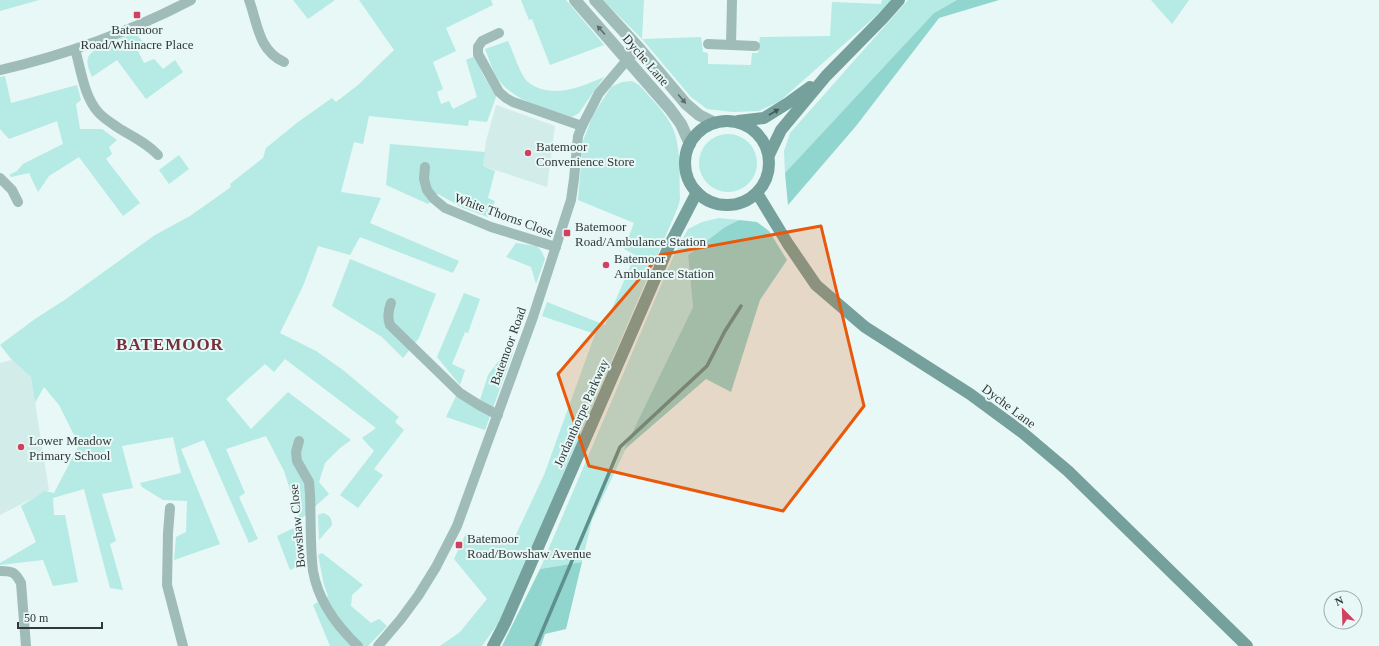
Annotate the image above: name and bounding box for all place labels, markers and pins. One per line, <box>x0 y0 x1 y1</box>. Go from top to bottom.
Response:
marker: Batemoor Road/Whinacre Place <box>132 10 142 20</box>
place label: Batemoor Road/Whinacre Place <box>81 22 194 52</box>
place label: Batemoor Convenience Store <box>536 139 635 169</box>
marker: Batemoor Convenience Store <box>523 148 533 158</box>
place label: Batemoor Road/Ambulance Station <box>575 219 707 249</box>
marker: Batemoor Road/Ambulance Station <box>562 228 572 238</box>
place label: Batemoor Ambulance Station <box>614 251 715 281</box>
marker: Batemoor Ambulance Station <box>601 260 611 270</box>
place label: Lower Meadow Primary School <box>29 433 112 463</box>
marker: Lower Meadow Primary School <box>16 442 26 452</box>
place label: Batemoor Road/Bowshaw Avenue <box>467 531 592 561</box>
marker: Batemoor Road/Bowshaw Avenue <box>454 540 464 550</box>

